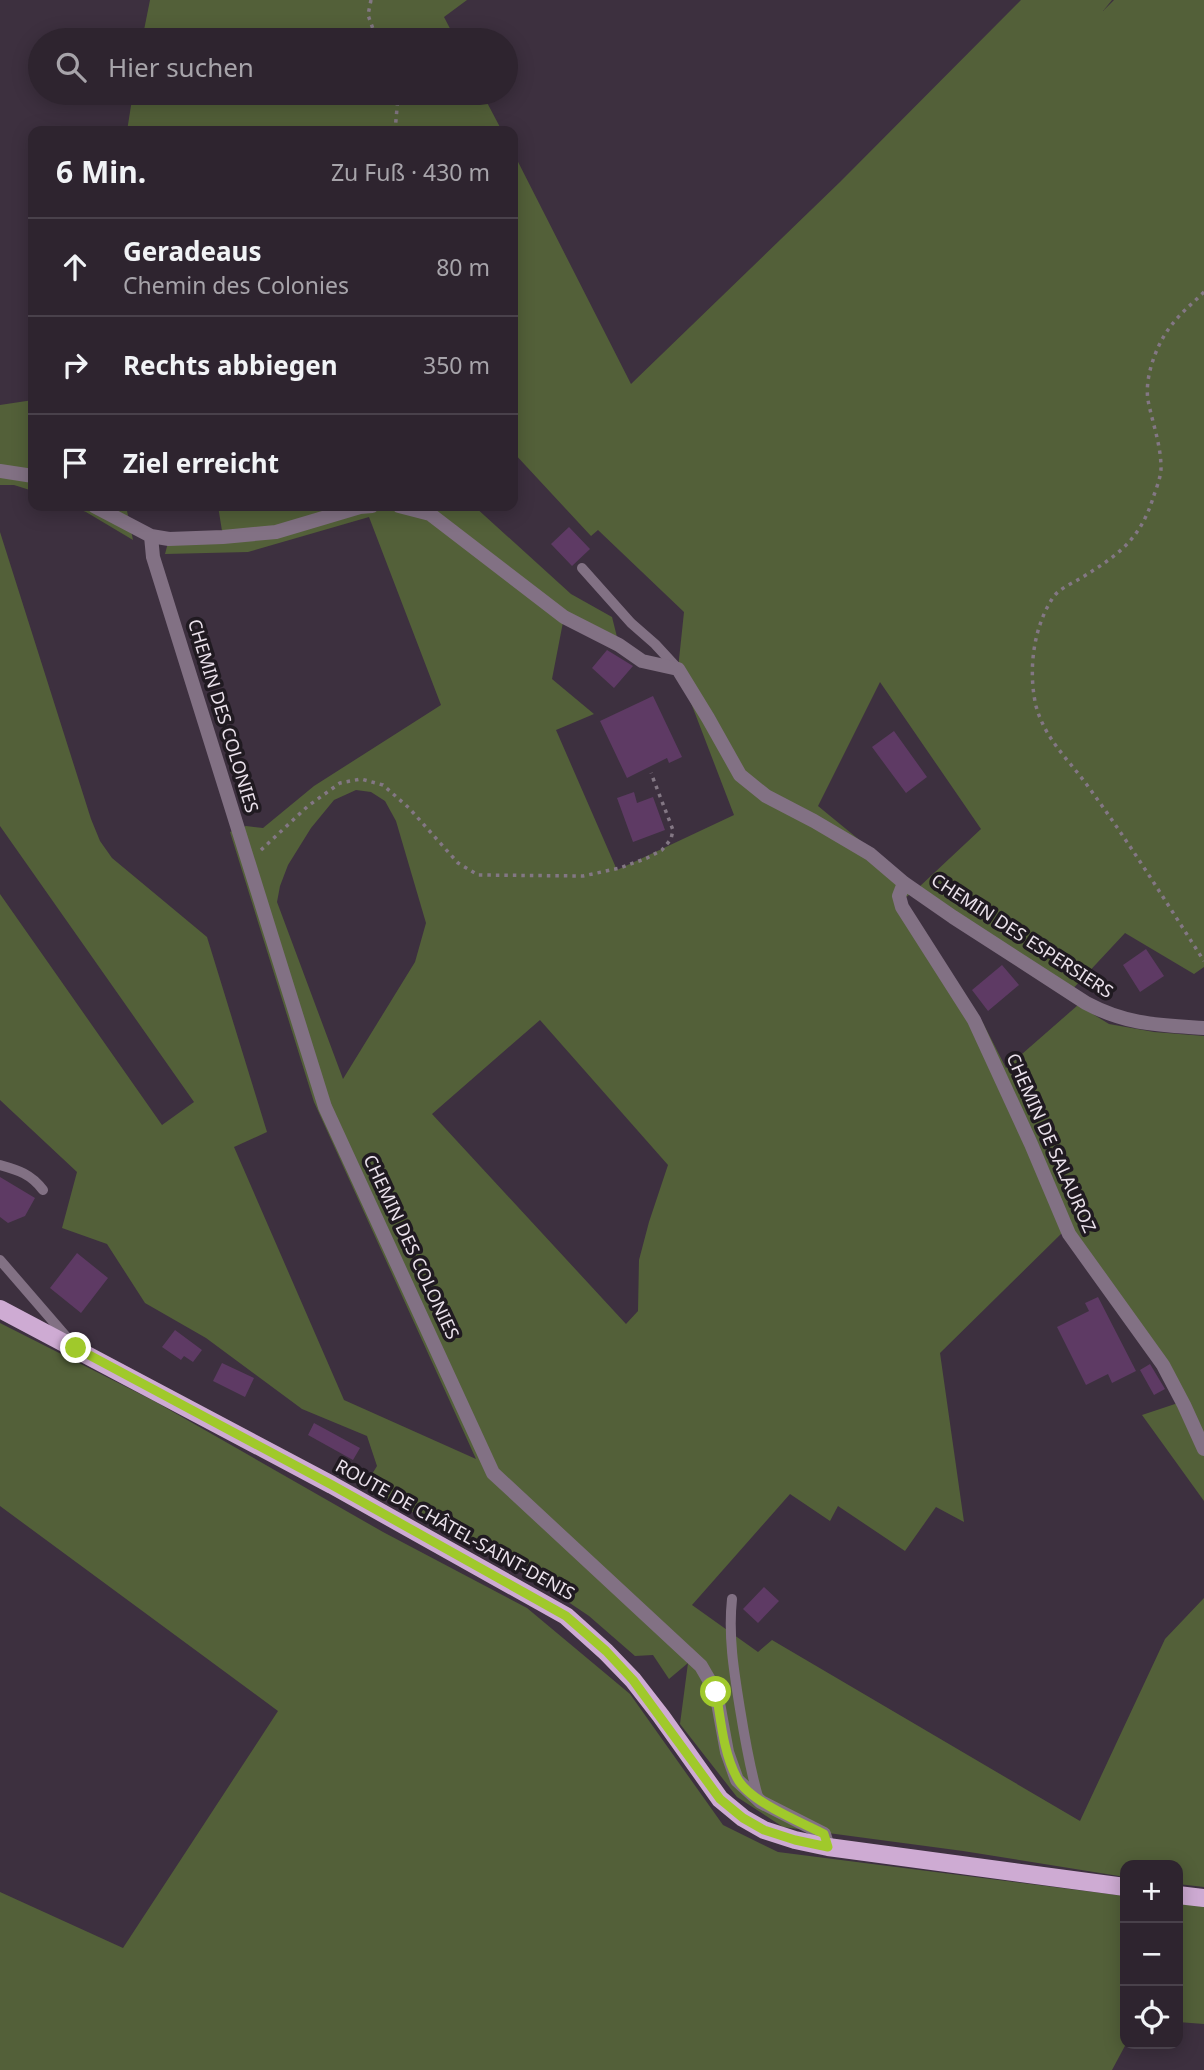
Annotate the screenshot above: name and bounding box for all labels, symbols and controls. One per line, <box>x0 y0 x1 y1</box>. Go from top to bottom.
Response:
search box <box>28 28 518 105</box>
icon: search <box>52 48 90 86</box>
text: Hier suchen <box>108 49 254 85</box>
text: 6 Min. <box>56 151 146 192</box>
text: Zu Fuß · 430 m <box>331 156 490 188</box>
text: Geradeaus <box>123 233 262 269</box>
icon: ahead <box>56 248 94 286</box>
text: 80 m <box>436 251 490 283</box>
text: Chemin des Colonies <box>123 269 349 301</box>
icon: right <box>56 346 94 384</box>
text: Rechts abbiegen <box>123 347 338 383</box>
text: 350 m <box>423 349 490 381</box>
icon: arrive <box>56 444 94 482</box>
text: Ziel erreicht <box>123 445 279 481</box>
street label: CHEMIN DES COLONIES <box>183 616 265 815</box>
street label: CHEMIN DES ESPERSIERS <box>927 867 1118 1003</box>
street label: CHEMIN DE SALAUROZ <box>1001 1049 1102 1236</box>
street label: CHEMIN DES COLONIES <box>359 1150 465 1343</box>
route end <box>60 1332 91 1363</box>
street label: ROUTE DE CHÂTEL-SAINT-DENIS <box>332 1453 580 1605</box>
route start <box>700 1676 731 1707</box>
map controls <box>1120 1860 1183 2049</box>
button: + <box>1120 1860 1183 1923</box>
button: − <box>1120 1923 1183 1986</box>
button: locate <box>1120 1986 1183 2049</box>

